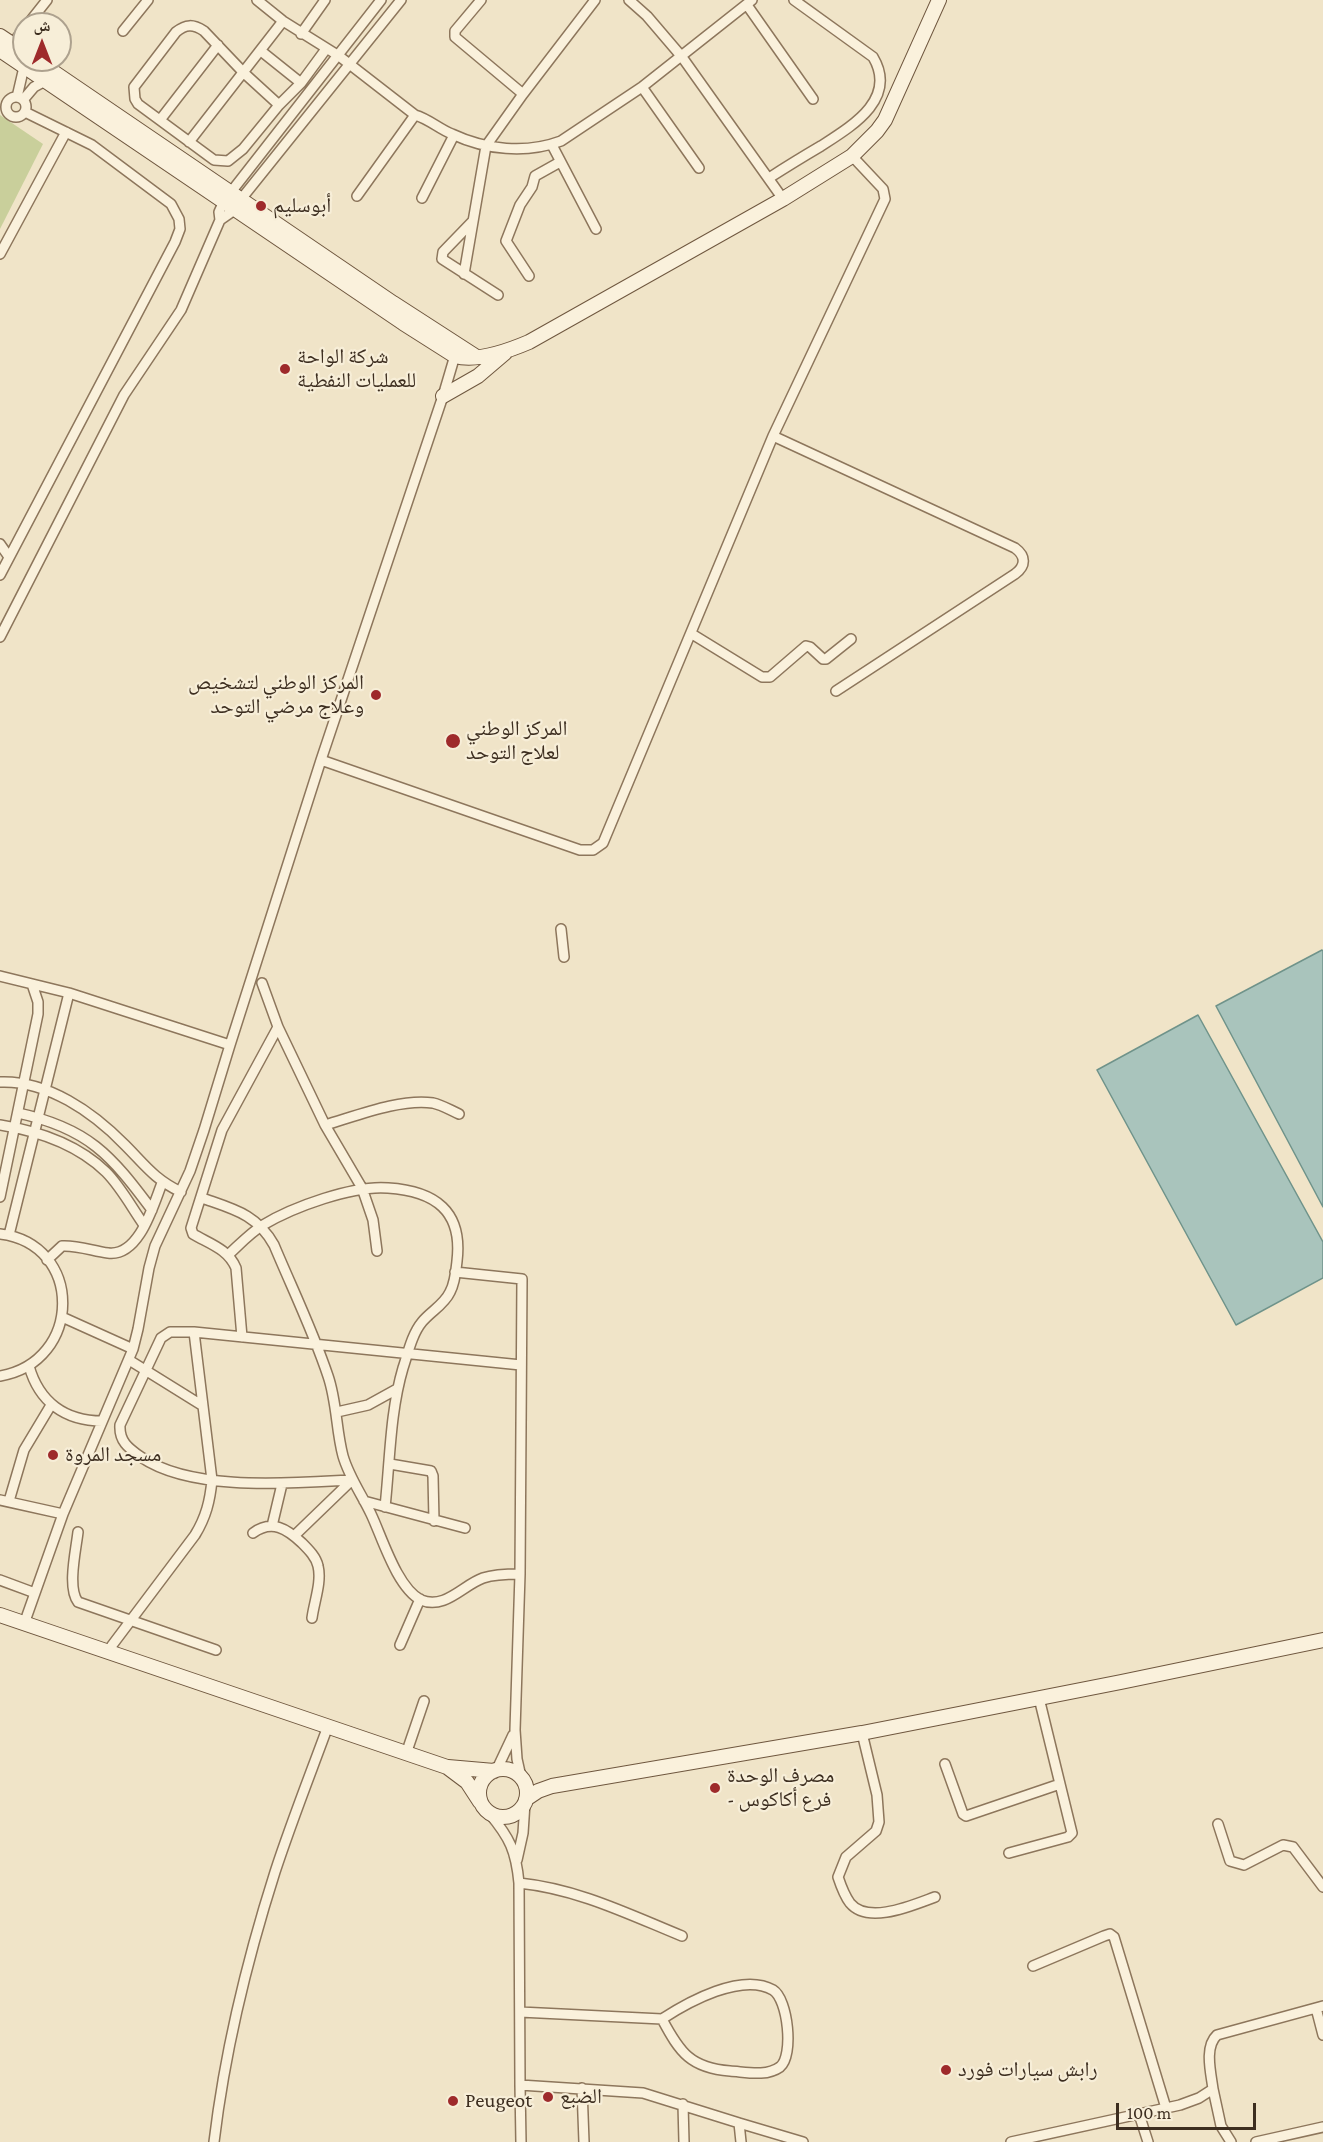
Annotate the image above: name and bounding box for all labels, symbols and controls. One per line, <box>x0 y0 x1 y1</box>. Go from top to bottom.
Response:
north arrow <box>12 12 72 72</box>
text: ش <box>34 17 50 34</box>
place label: أبوسليم <box>273 193 331 219</box>
marker: أبوسليم <box>254 199 268 213</box>
place label: شركة الواحة للعمليات النفطية <box>297 344 416 394</box>
marker: شركة الواحة للعمليات النفطية <box>278 362 292 376</box>
place label: المركز الوطني لتشخيص وعلاج مرضي التوحد <box>188 670 364 720</box>
marker: المركز الوطني لتشخيص وعلاج مرضي التوحد <box>369 688 383 702</box>
place label: المركز الوطني لعلاج التوحد <box>466 716 567 766</box>
marker: المركز الوطني لعلاج التوحد <box>444 732 462 750</box>
place label: مسجد المروة <box>65 1442 161 1468</box>
marker: مسجد المروة <box>46 1448 60 1462</box>
place label: مصرف الوحدة - فرع أكاكوس <box>727 1763 834 1813</box>
marker: مصرف الوحدة - فرع أكاكوس <box>708 1781 722 1795</box>
place label: رابش سيارات فورد <box>958 2057 1098 2083</box>
marker: رابش سيارات فورد <box>939 2063 953 2077</box>
place label: الضبع <box>560 2084 602 2110</box>
place label: Peugeot <box>465 2088 532 2114</box>
marker: الضبع <box>541 2090 555 2104</box>
scale bar <box>1119 2091 1258 2129</box>
marker: Peugeot <box>446 2094 460 2108</box>
text: 100 m <box>1127 2103 1171 2123</box>

